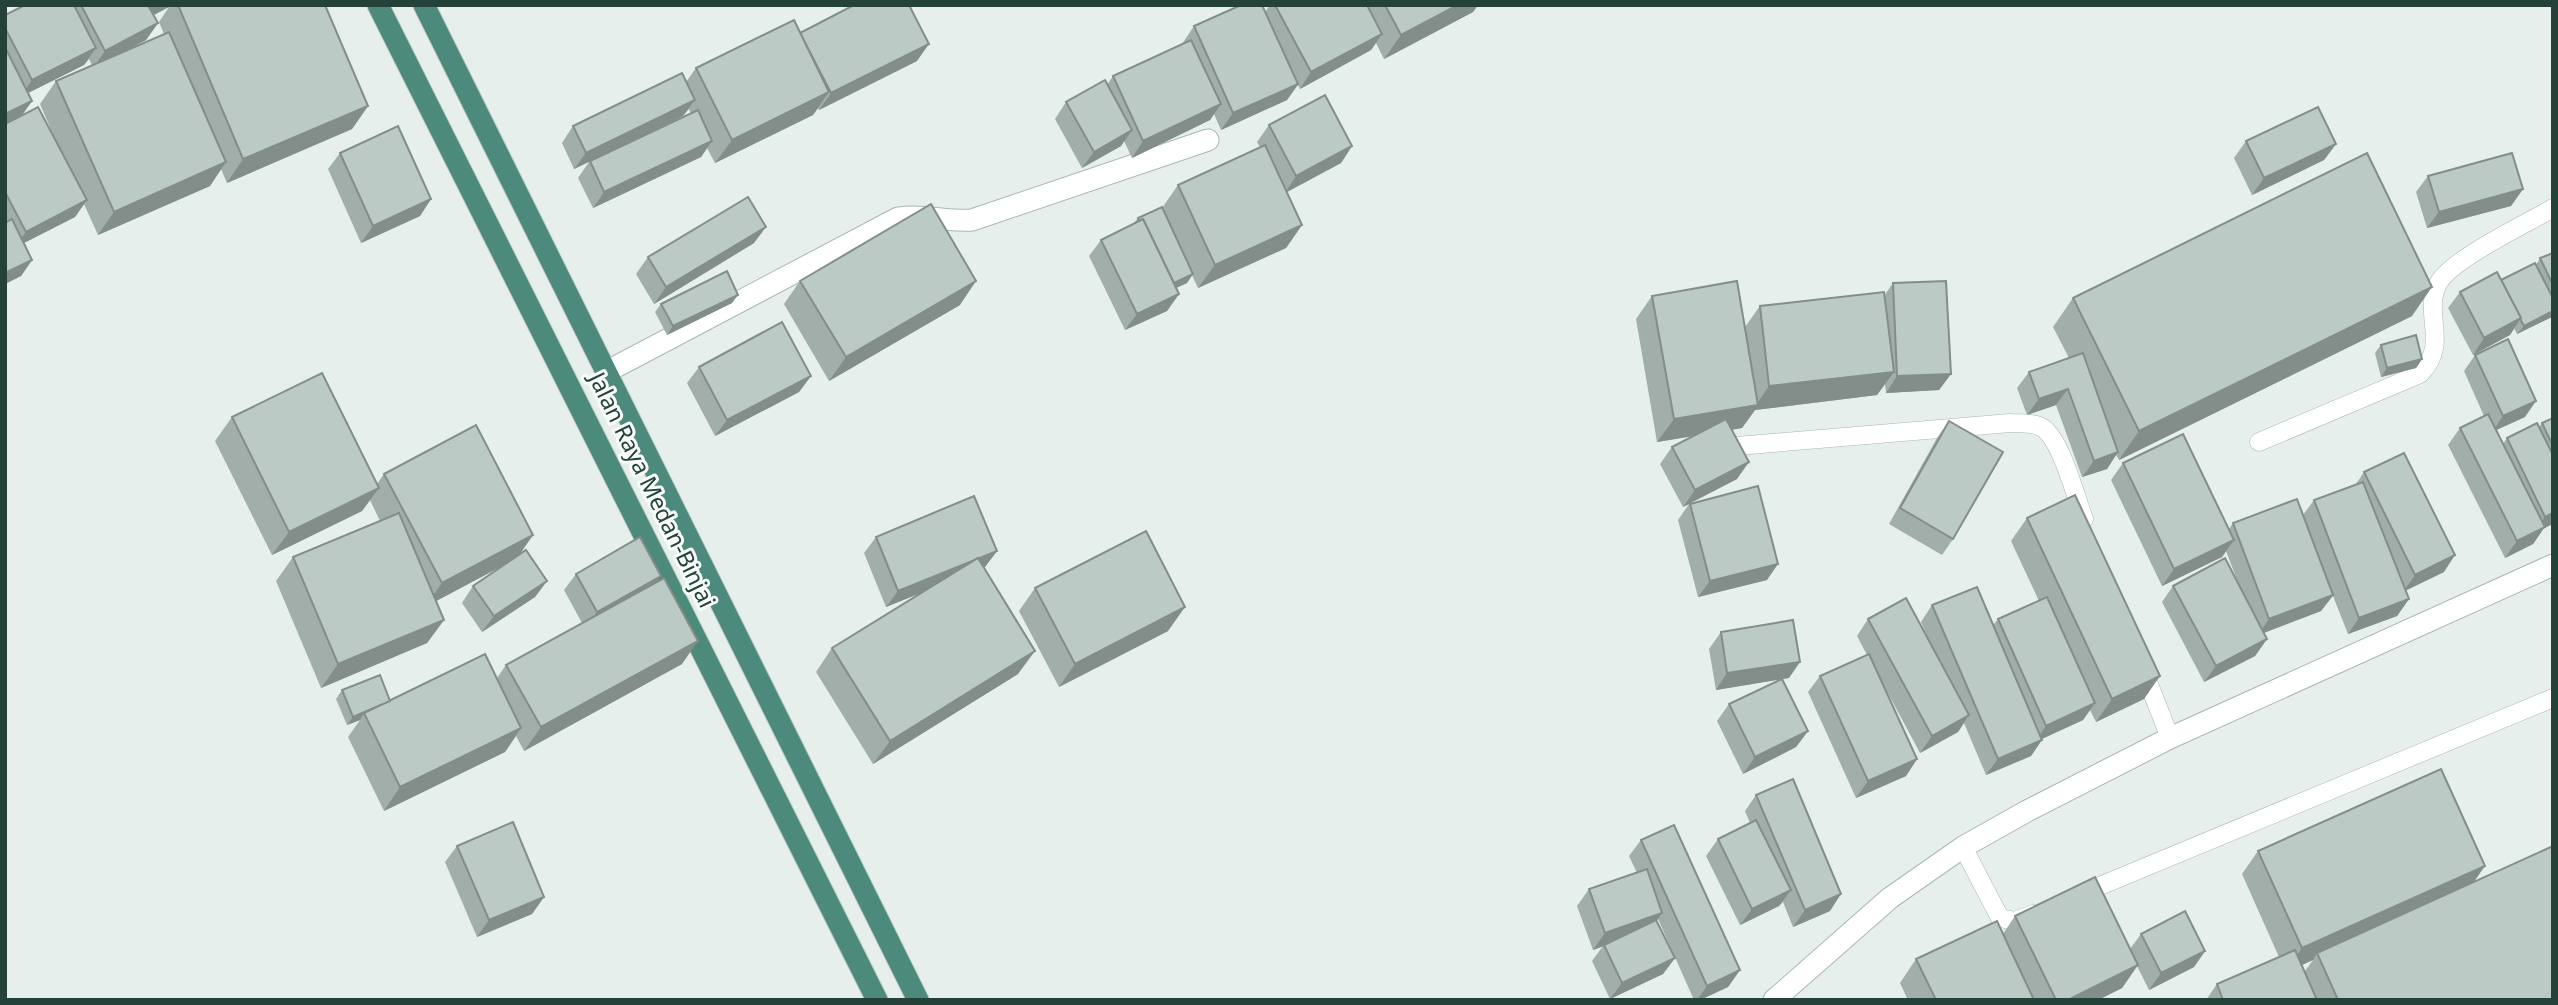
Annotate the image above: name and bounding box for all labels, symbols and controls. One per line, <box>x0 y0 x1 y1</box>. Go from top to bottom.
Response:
street label: Jalan Raya Medan-Binjai <box>581 365 724 613</box>

